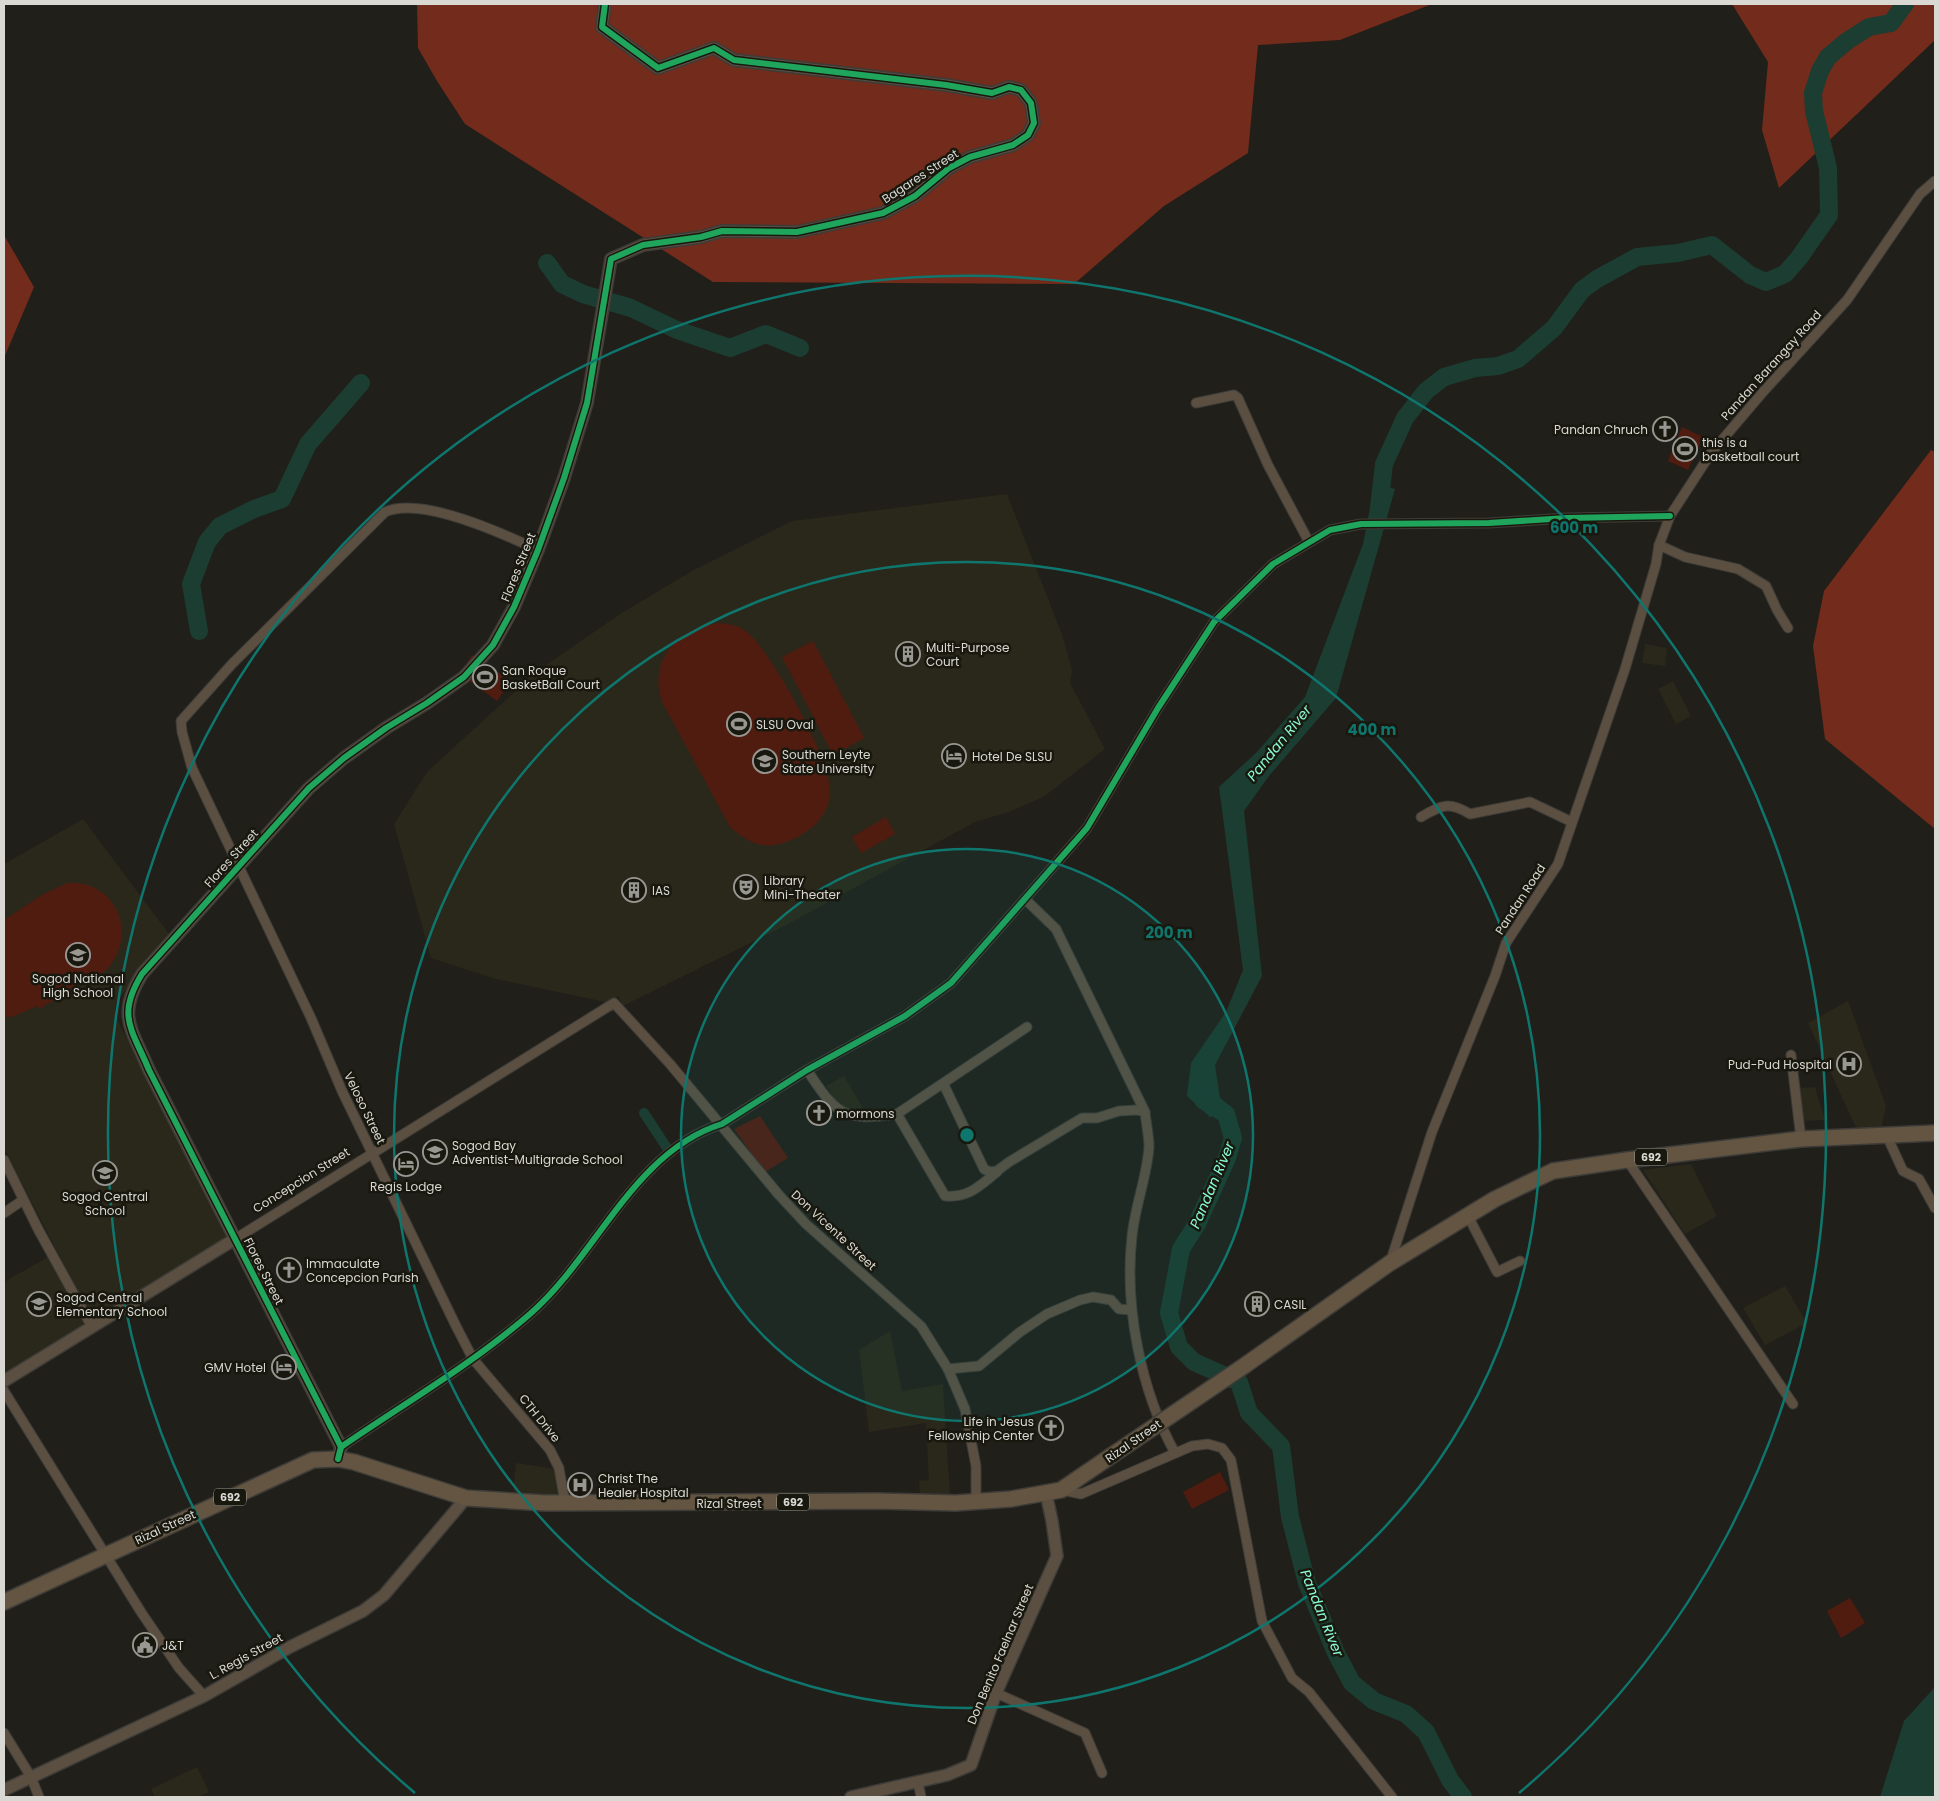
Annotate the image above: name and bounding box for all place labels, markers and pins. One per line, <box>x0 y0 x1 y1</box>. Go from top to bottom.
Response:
church icon: Pandan Chruch <box>1652 416 1678 442</box>
place label: Pandan Chruch <box>1554 421 1648 438</box>
place label: this is a basketball court <box>1702 434 1799 465</box>
sports icon: this is a basketball court <box>1672 436 1698 462</box>
place label: Multi-Purpose Court <box>926 639 1010 670</box>
building icon: Multi-Purpose Court <box>895 641 921 667</box>
place label: San Roque BasketBall Court <box>502 662 600 693</box>
sports icon: San Roque BasketBall Court <box>472 664 498 690</box>
sports icon: SLSU Oval <box>726 711 752 737</box>
place label: SLSU Oval <box>756 716 814 733</box>
hotel icon: Hotel De SLSU <box>941 743 967 769</box>
place label: Southern Leyte State University <box>782 746 875 777</box>
school or university icon: Southern Leyte State University <box>752 748 778 774</box>
place label: Hotel De SLSU <box>972 748 1052 765</box>
place label: Library Mini-Theater <box>764 872 841 903</box>
theatre icon: Library Mini-Theater <box>733 874 759 900</box>
building icon: IAS <box>621 877 647 903</box>
place label: IAS <box>652 882 670 899</box>
school or university icon: Sogod National High School <box>65 942 91 968</box>
place label: Sogod National High School <box>32 970 124 1001</box>
hospital icon: Pud-Pud Hospital <box>1836 1051 1862 1077</box>
place label: Pud-Pud Hospital <box>1728 1056 1832 1073</box>
church icon: mormons <box>806 1100 832 1126</box>
place label: mormons <box>836 1105 895 1122</box>
centre of rings <box>958 1126 976 1144</box>
place label: Sogod Bay Adventist-Multigrade School <box>452 1137 623 1168</box>
school or university icon: Sogod Bay Adventist-Multigrade School <box>422 1139 448 1165</box>
hotel icon: Regis Lodge <box>393 1151 419 1177</box>
school or university icon: Sogod Central School <box>92 1160 118 1186</box>
place label: Regis Lodge <box>370 1178 442 1195</box>
place label: Sogod Central School <box>62 1188 148 1219</box>
place label: Immaculate Concepcion Parish <box>306 1255 419 1286</box>
church icon: Immaculate Concepcion Parish <box>276 1257 302 1283</box>
place label: Sogod Central Elementary School <box>56 1289 167 1320</box>
school or university icon: Sogod Central Elementary School <box>26 1291 52 1317</box>
building icon: CASIL <box>1244 1291 1270 1317</box>
place label: CASIL <box>1274 1296 1307 1313</box>
hotel icon: GMV Hotel <box>271 1354 297 1380</box>
place label: GMV Hotel <box>204 1359 266 1376</box>
place label: Life in Jesus Fellowship Center <box>928 1413 1035 1444</box>
church icon: Life in Jesus Fellowship Center <box>1038 1415 1064 1441</box>
place label: Christ The Healer Hospital <box>598 1470 689 1501</box>
hospital icon: Christ The Healer Hospital <box>567 1472 593 1498</box>
public building icon: J&T <box>132 1632 158 1658</box>
place label: J&T <box>162 1637 184 1654</box>

